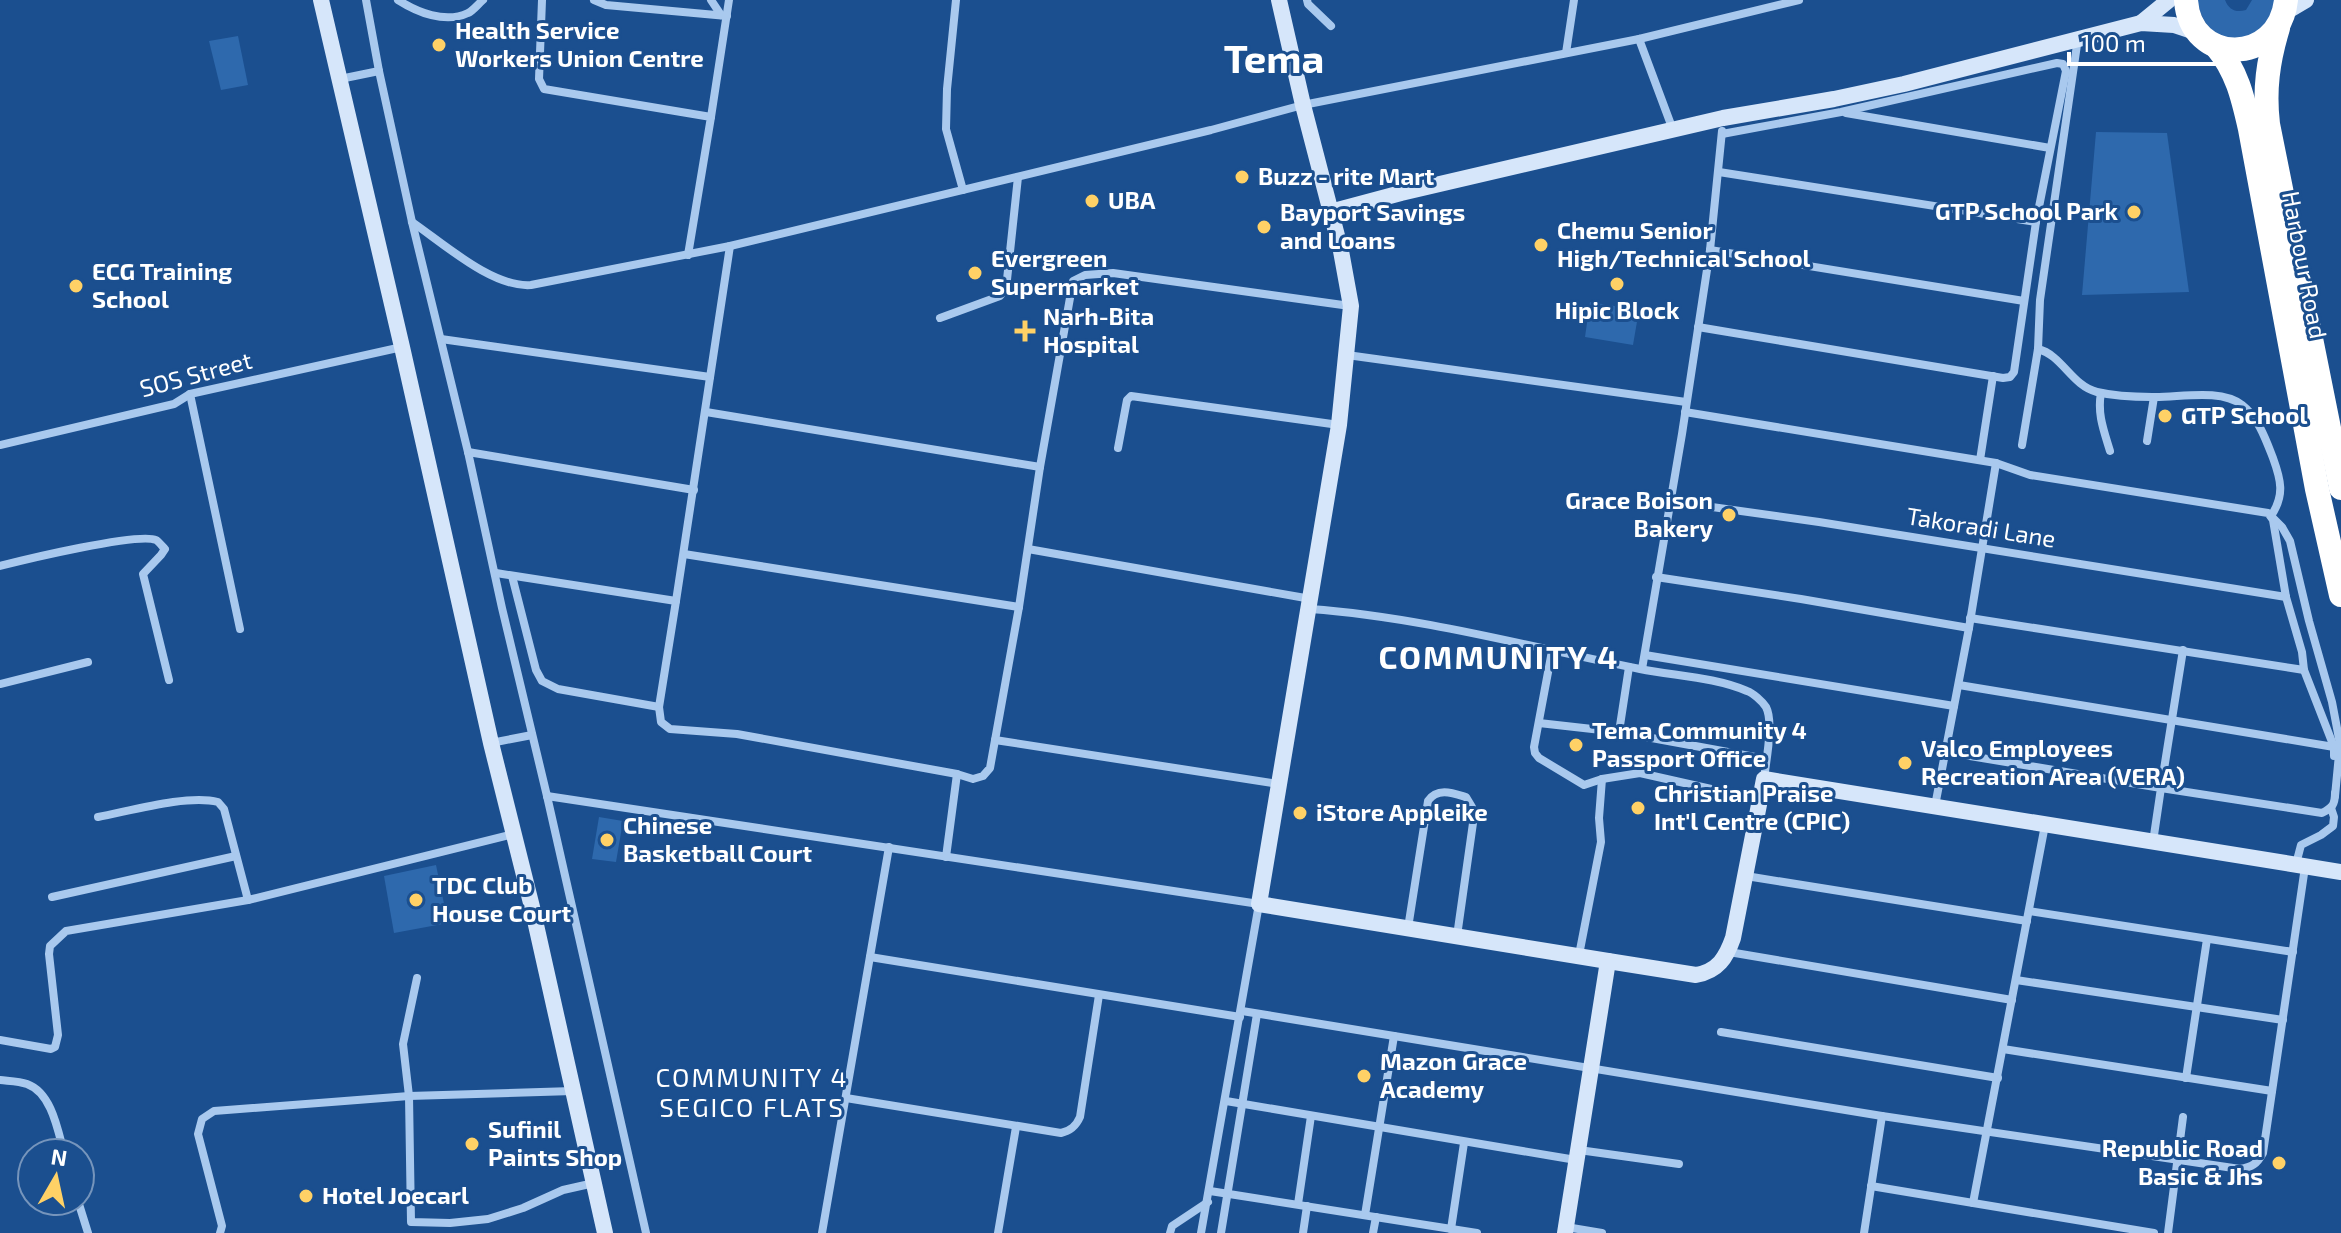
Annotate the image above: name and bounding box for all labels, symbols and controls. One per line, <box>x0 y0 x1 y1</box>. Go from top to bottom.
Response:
place label: Health Service Workers Union Centre <box>455 15 704 72</box>
scale bar <box>2069 16 2231 66</box>
text: 100 m <box>2081 28 2146 57</box>
district label: Tema <box>1224 33 1324 81</box>
marker: Health Service Workers Union Centre <box>430 36 448 54</box>
place label: Buzz - rite Mart <box>1258 161 1434 190</box>
marker: Buzz - rite Mart <box>1233 168 1251 186</box>
place label: UBA <box>1108 185 1156 214</box>
street label: Harbour Road <box>2277 189 2334 341</box>
marker: UBA <box>1083 192 1101 210</box>
place label: GTP School Park <box>1935 196 2119 225</box>
place label: Bayport Savings and Loans <box>1280 197 1465 254</box>
marker: GTP School Park <box>2125 203 2143 221</box>
place label: Chemu Senior High/Technical School <box>1557 215 1811 272</box>
marker: Bayport Savings and Loans <box>1255 218 1273 236</box>
marker: Chemu Senior High/Technical School <box>1532 236 1550 254</box>
place label: Evergreen Supermarket <box>991 243 1139 300</box>
place label: ECG Training School <box>92 256 232 313</box>
marker: Evergreen Supermarket <box>966 264 984 282</box>
marker: Hipic Block <box>1608 275 1626 293</box>
marker: ECG Training School <box>67 277 85 295</box>
place label: Hipic Block <box>1555 295 1680 324</box>
place label: Narh-Bita Hospital <box>1043 301 1154 358</box>
marker: Narh-Bita Hospital <box>1014 320 1036 342</box>
street label: SOS Street <box>136 345 255 402</box>
place label: GTP School <box>2181 400 2307 429</box>
marker: GTP School <box>2156 407 2174 425</box>
place label: Grace Boison Bakery <box>1565 485 1713 542</box>
street label: Takoradi Lane <box>1905 500 2058 553</box>
marker: Grace Boison Bakery <box>1720 506 1738 524</box>
district label: COMMUNITY 4 <box>1379 637 1619 675</box>
place label: Tema Community 4 Passport Office <box>1592 715 1807 772</box>
place label: Valco Employees Recreation Area (VERA) <box>1921 733 2185 790</box>
marker: Tema Community 4 Passport Office <box>1567 736 1585 754</box>
marker: Valco Employees Recreation Area (VERA) <box>1896 754 1914 772</box>
place label: Christian Praise Int'l Centre (CPIC) <box>1654 778 1850 835</box>
place label: iStore Appleike <box>1316 797 1488 826</box>
marker: Christian Praise Int'l Centre (CPIC) <box>1629 799 1647 817</box>
marker: iStore Appleike <box>1291 804 1309 822</box>
place label: Chinese Basketball Court <box>623 810 812 867</box>
marker: Chinese Basketball Court <box>598 831 616 849</box>
place label: TDC Club House Court <box>432 870 571 927</box>
marker: TDC Club House Court <box>407 891 425 909</box>
place label: Mazon Grace Academy <box>1380 1046 1527 1103</box>
district label: COMMUNITY 4 SEGICO FLATS <box>656 1061 848 1122</box>
marker: Mazon Grace Academy <box>1355 1067 1373 1085</box>
place label: Sufinil Paints Shop <box>488 1114 622 1171</box>
place label: Republic Road Basic & Jhs <box>2102 1133 2263 1190</box>
marker: Sufinil Paints Shop <box>463 1135 481 1153</box>
north arrow <box>16 1137 96 1217</box>
text: N <box>49 1142 69 1170</box>
marker: Republic Road Basic & Jhs <box>2270 1154 2288 1172</box>
place label: Hotel Joecarl <box>322 1180 469 1209</box>
marker: Hotel Joecarl <box>297 1187 315 1205</box>

